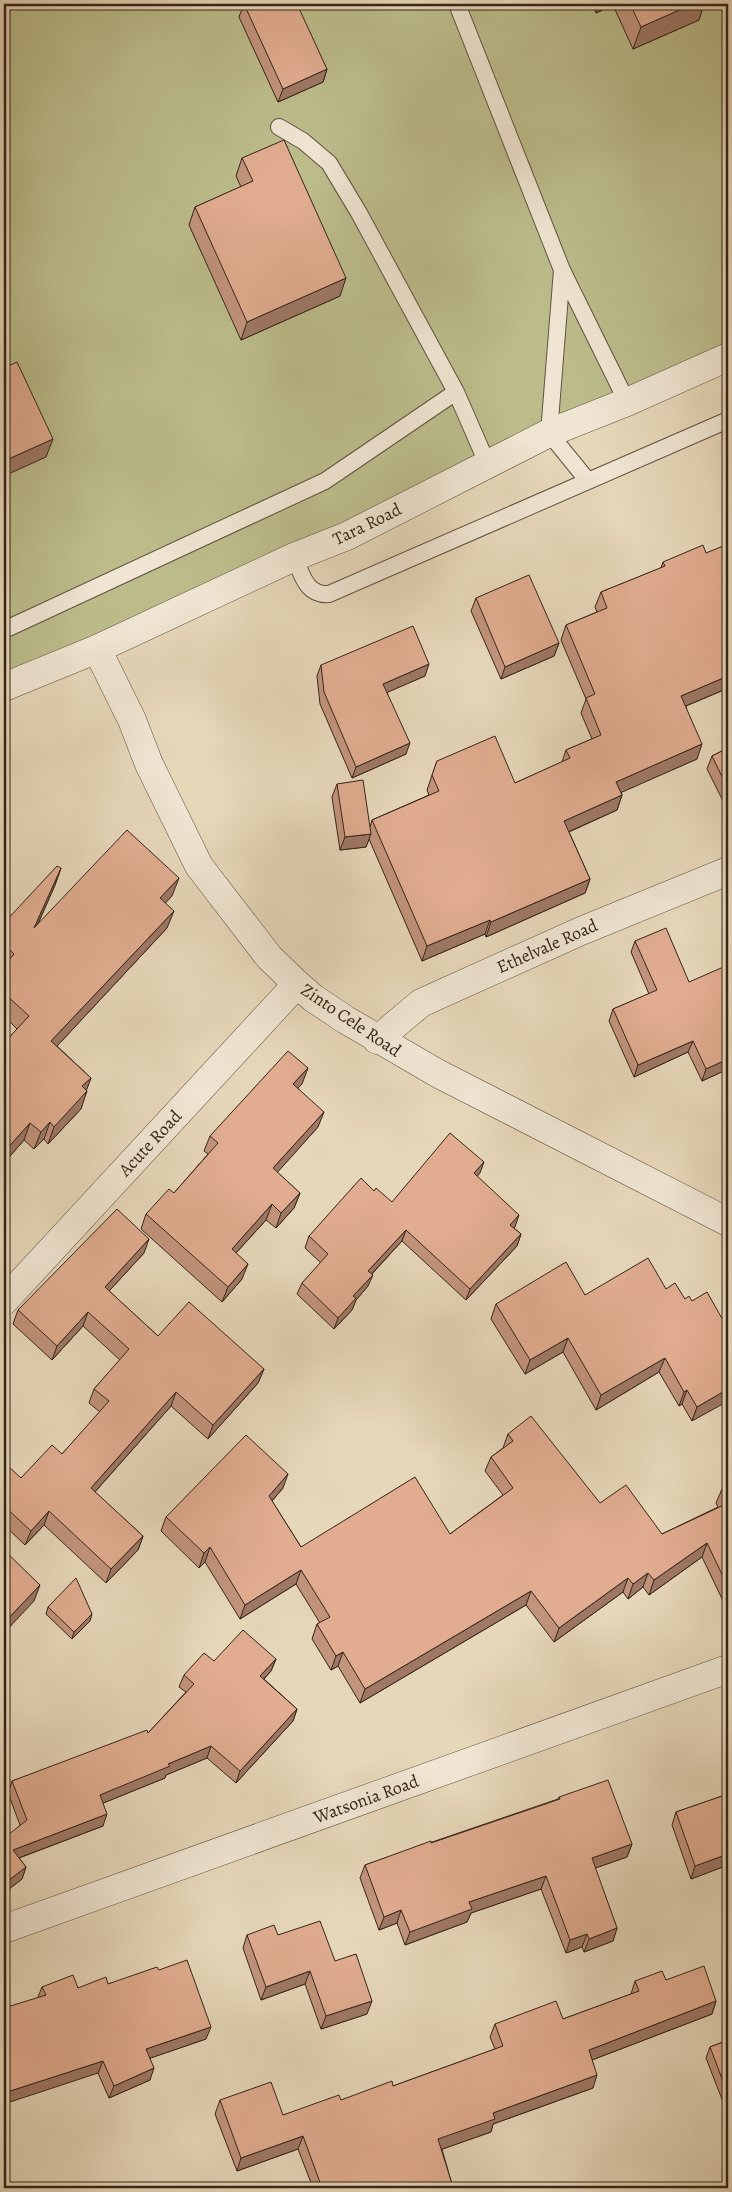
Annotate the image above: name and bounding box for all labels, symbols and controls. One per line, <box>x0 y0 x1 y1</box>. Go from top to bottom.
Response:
street label: Tara Road <box>329 497 406 551</box>
street label: Ethelvale Road <box>493 913 602 979</box>
street label: Zinto Cele Road <box>296 978 406 1063</box>
street label: Acute Road <box>112 1104 187 1182</box>
street label: Watsonia Road <box>309 1769 422 1829</box>

